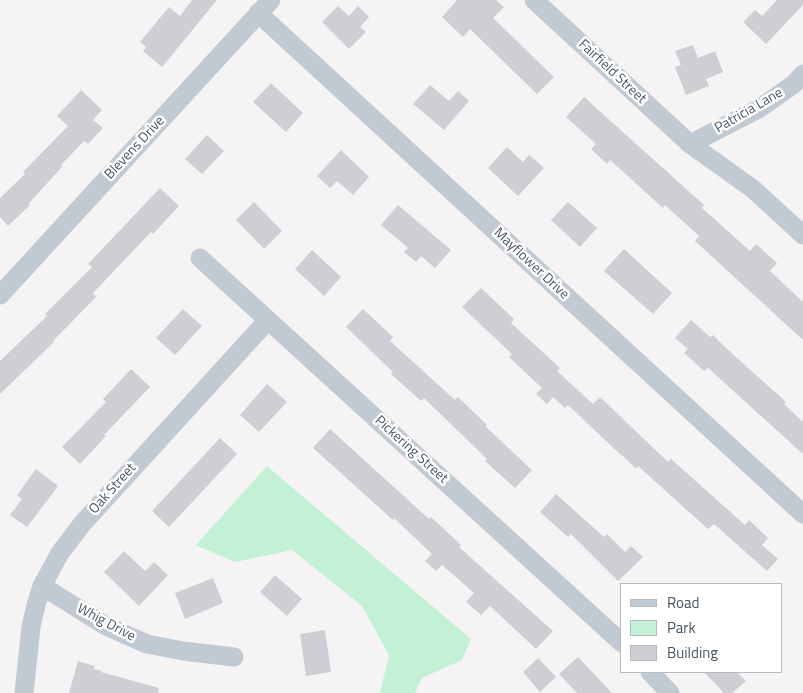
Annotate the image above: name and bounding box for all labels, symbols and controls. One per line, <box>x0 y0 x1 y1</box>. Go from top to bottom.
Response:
street label: Fairfield Street <box>575 36 649 108</box>
street label: Patricia Lane <box>712 85 786 137</box>
street label: Blevens Drive <box>102 113 168 183</box>
street label: Mayflower Drive <box>490 225 572 303</box>
street label: Pickering Street <box>371 413 451 487</box>
street label: Oak Street <box>86 460 140 518</box>
legend <box>620 583 783 673</box>
text: Road <box>667 591 699 614</box>
street label: Whig Drive <box>74 601 138 645</box>
text: Park <box>667 616 696 639</box>
text: Building <box>667 641 718 664</box>

